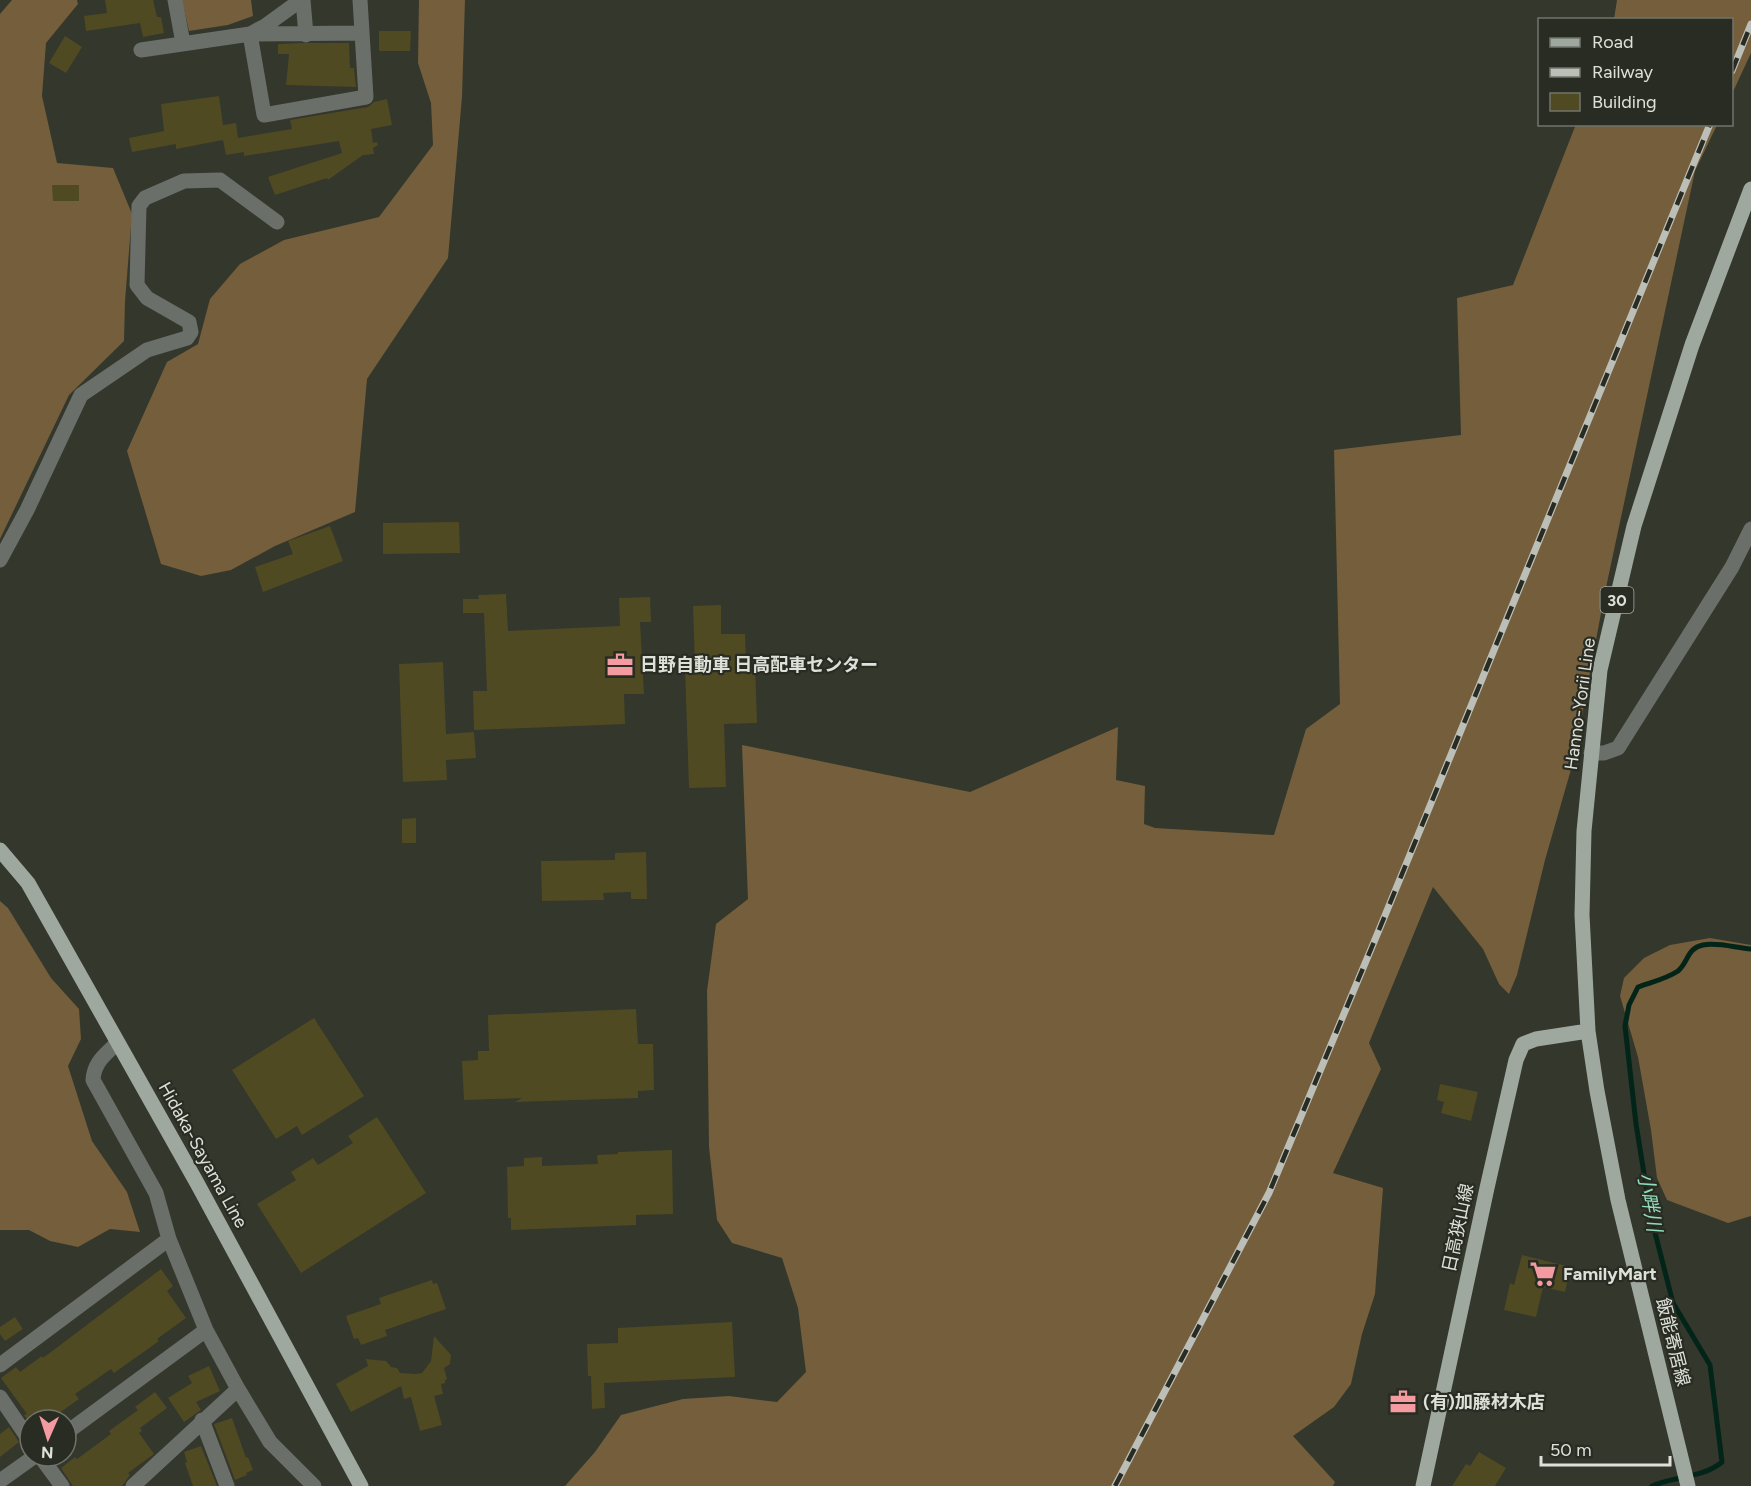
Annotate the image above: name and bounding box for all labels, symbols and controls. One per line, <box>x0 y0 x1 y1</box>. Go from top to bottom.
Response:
legend <box>1538 18 1733 126</box>
text: Road <box>1592 31 1633 53</box>
text: Railway <box>1592 61 1654 83</box>
text: Building <box>1592 91 1657 113</box>
road number: 30 <box>1600 587 1634 613</box>
street label: Hanno-Yorii Line <box>1560 636 1600 772</box>
office icon: 日野自動車 日高配車センター <box>605 650 635 680</box>
place label: 日野自動車 日高配車センター <box>640 654 878 676</box>
street label: Hidaka-Sayama Line <box>154 1078 252 1232</box>
water label: 小畔川 <box>1633 1170 1667 1236</box>
street label: 日高狭山線 <box>1438 1182 1478 1274</box>
supermarket icon: FamilyMart <box>1528 1259 1558 1289</box>
place label: FamilyMart <box>1563 1263 1657 1285</box>
street label: 飯能寄居線 <box>1651 1296 1695 1388</box>
office icon: (有)加藤材木店 <box>1388 1387 1418 1417</box>
place label: (有)加藤材木店 <box>1423 1391 1545 1413</box>
north arrow <box>18 1408 78 1468</box>
scale bar <box>1541 1429 1670 1467</box>
text: 50 m <box>1550 1439 1592 1461</box>
text: N <box>41 1443 54 1462</box>

